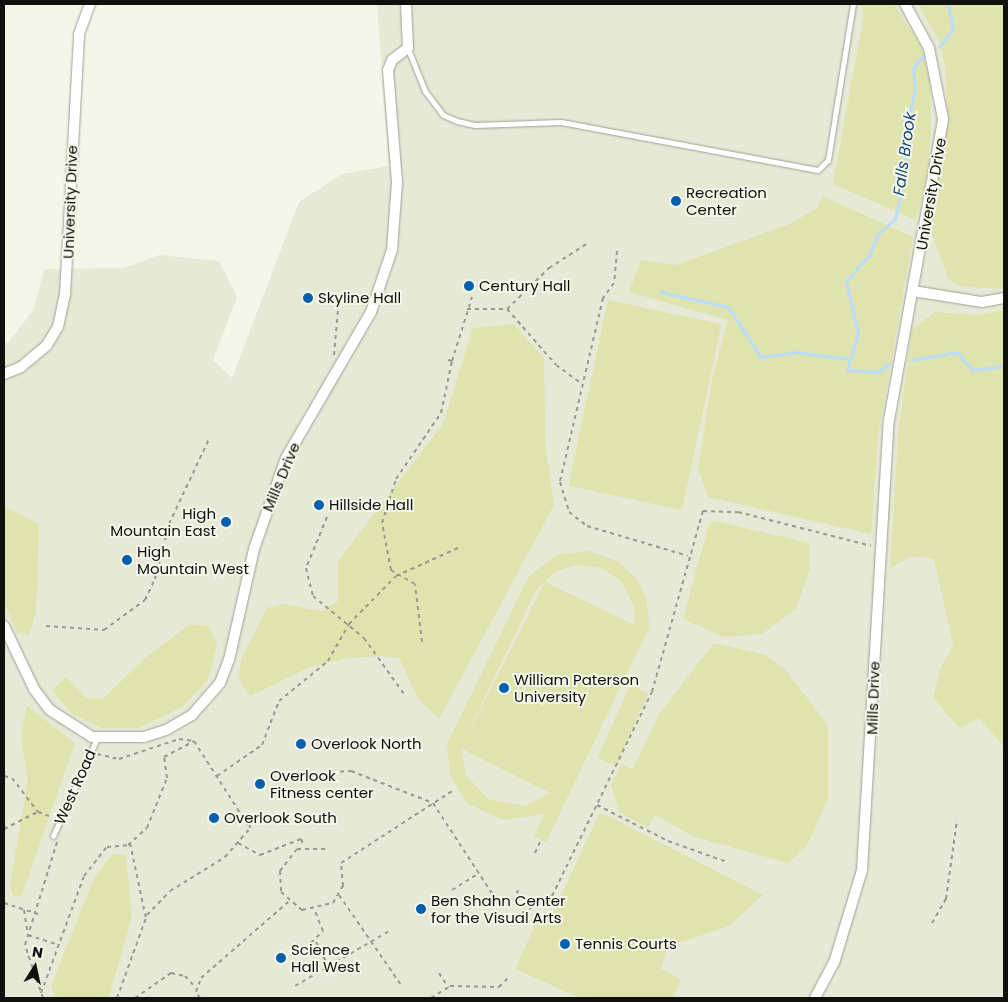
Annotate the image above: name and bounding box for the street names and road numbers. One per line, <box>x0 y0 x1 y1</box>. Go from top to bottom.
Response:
street label: University Drive <box>912 136 950 252</box>
street label: University Drive <box>59 145 81 259</box>
street label: Mills Drive <box>258 440 304 514</box>
street label: Mills Drive <box>863 661 883 735</box>
street label: West Road <box>50 747 100 827</box>

